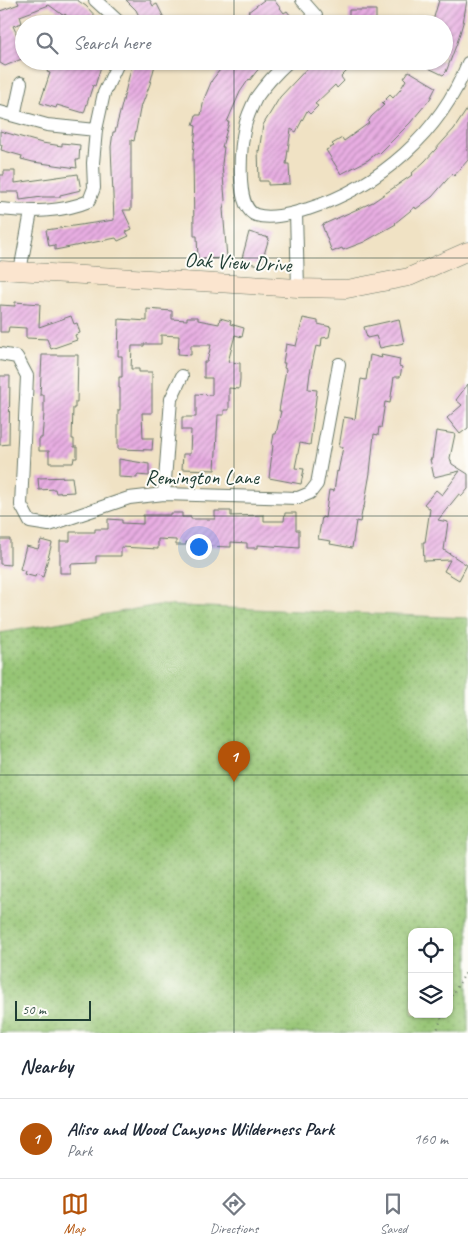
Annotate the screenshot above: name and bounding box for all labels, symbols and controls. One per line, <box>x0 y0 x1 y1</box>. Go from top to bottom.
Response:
search box <box>15 15 453 70</box>
icon: search <box>33 29 61 57</box>
text: Search here <box>73 31 150 55</box>
street label: Oak View Drive <box>184 246 293 278</box>
street label: Remington Lane <box>145 464 260 490</box>
your location <box>186 534 212 560</box>
pin: 1 <box>218 741 250 782</box>
map controls <box>408 928 453 1018</box>
button: locate <box>408 928 453 973</box>
button: layers <box>408 973 453 1018</box>
scale bar <box>15 998 91 1021</box>
text: 50 m <box>22 1001 46 1018</box>
text: Nearby <box>20 1053 73 1079</box>
text: Aliso and Wood Canyons Wilderness Park <box>67 1117 334 1141</box>
text: 1 <box>32 1129 40 1149</box>
text: 160 m <box>414 1129 448 1149</box>
text: Park <box>67 1141 92 1161</box>
tab: Map <box>61 1190 89 1237</box>
tab: Directions <box>210 1190 258 1237</box>
tab: Saved <box>379 1190 407 1237</box>

